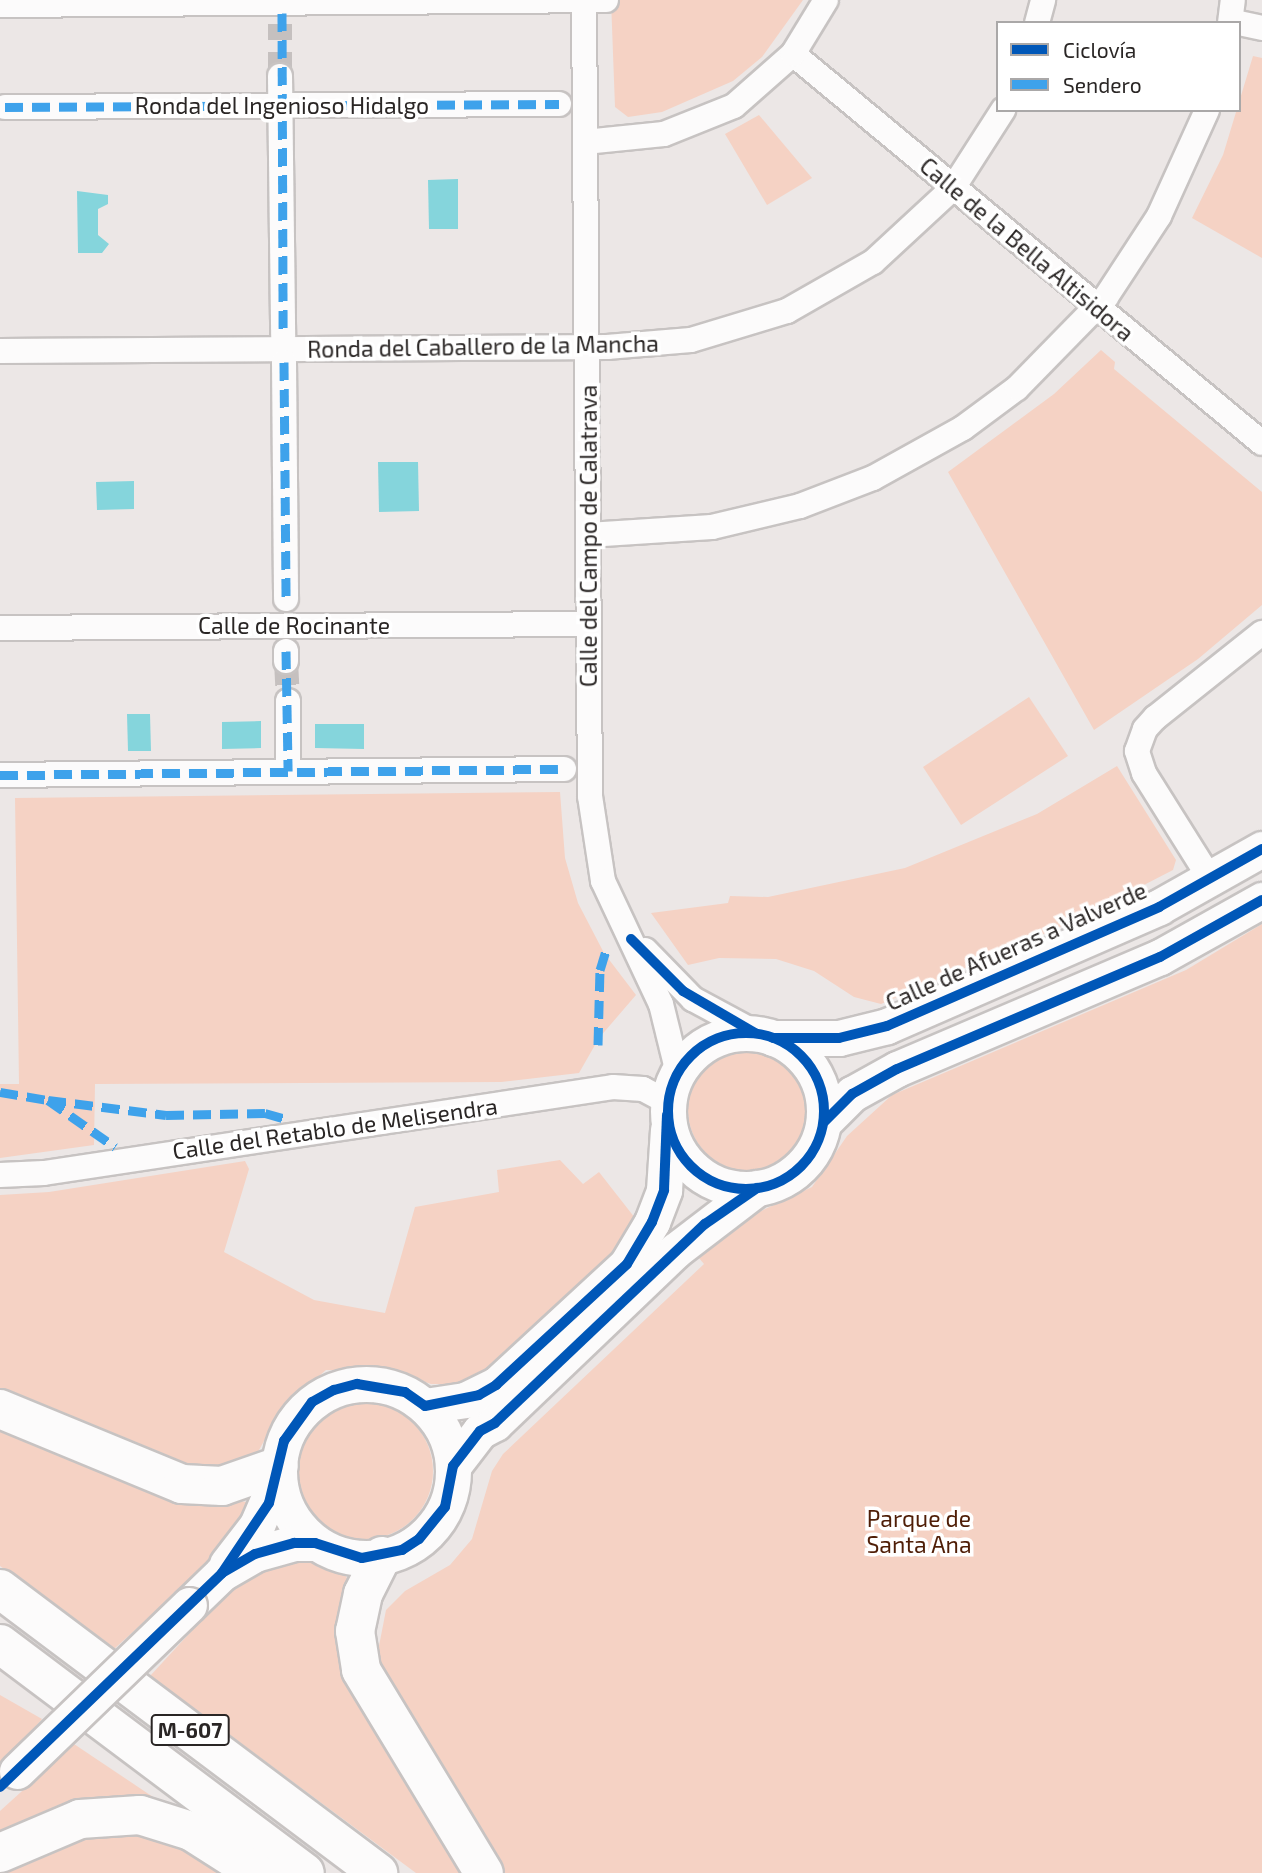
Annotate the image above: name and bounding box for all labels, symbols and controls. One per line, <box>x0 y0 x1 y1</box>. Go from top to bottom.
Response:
legend <box>996 21 1241 112</box>
text: Ciclovía <box>1063 37 1136 62</box>
text: Sendero <box>1063 72 1142 97</box>
street label: Ronda del Ingenioso Hidalgo <box>135 91 429 119</box>
street label: Calle de la Bella Altisidora <box>914 151 1140 347</box>
street label: Ronda del Caballero de la Mancha <box>307 329 659 363</box>
street label: Calle del Campo de Calatrava <box>574 385 602 687</box>
street label: Calle de Rocinante <box>198 611 390 639</box>
street label: Calle de Afueras a Valverde <box>881 876 1151 1016</box>
street label: Calle del Retablo de Melisendra <box>170 1091 500 1165</box>
park label: Parque de Santa Ana <box>866 1504 972 1558</box>
road number: M-607 <box>150 1712 230 1748</box>

